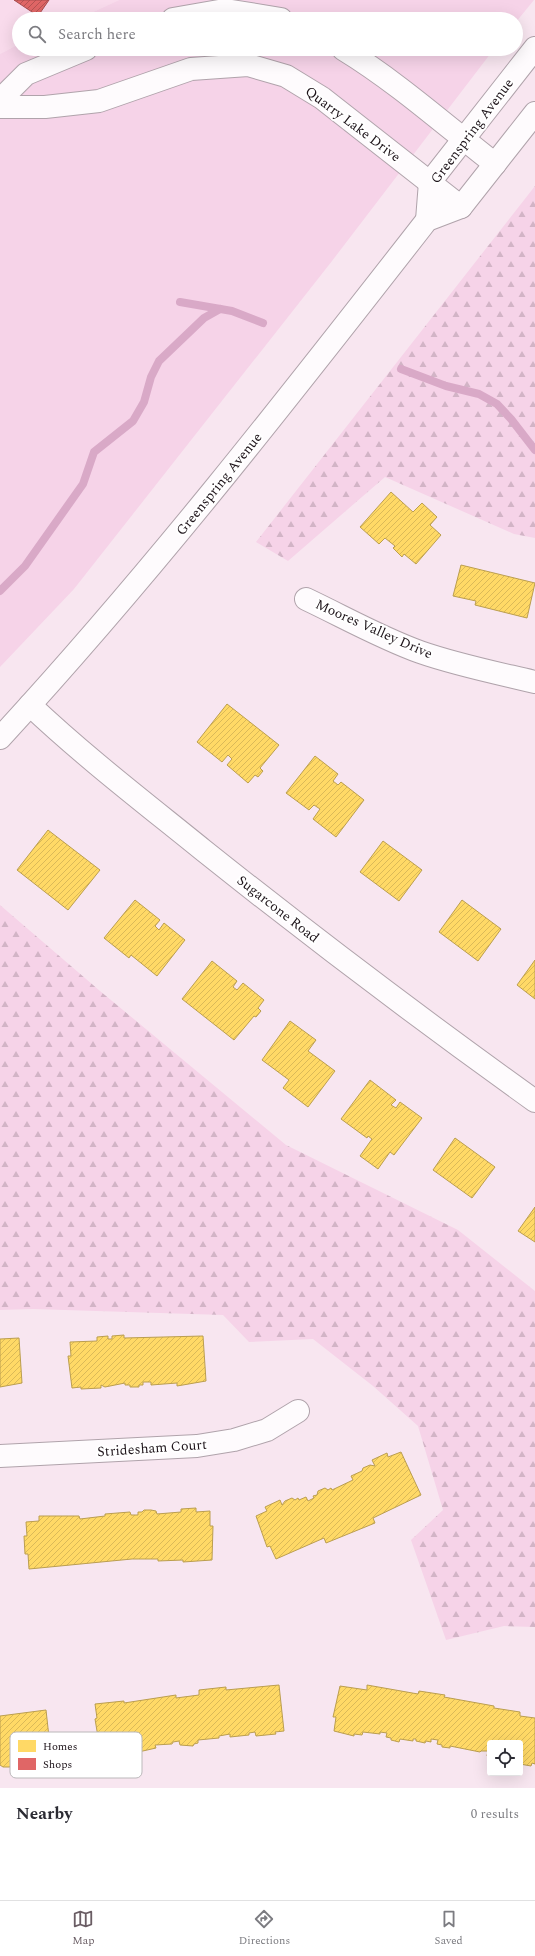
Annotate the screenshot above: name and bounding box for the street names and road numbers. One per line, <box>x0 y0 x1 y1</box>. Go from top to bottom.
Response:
street label: Greenspring Avenue <box>425 74 519 188</box>
street label: Quarry Lake Drive <box>301 81 405 167</box>
street label: Greenspring Avenue <box>171 428 267 540</box>
street label: Moores Valley Drive <box>312 594 436 664</box>
street label: Sugarcone Road <box>232 870 324 948</box>
street label: Stridesham Court <box>96 1434 208 1462</box>

